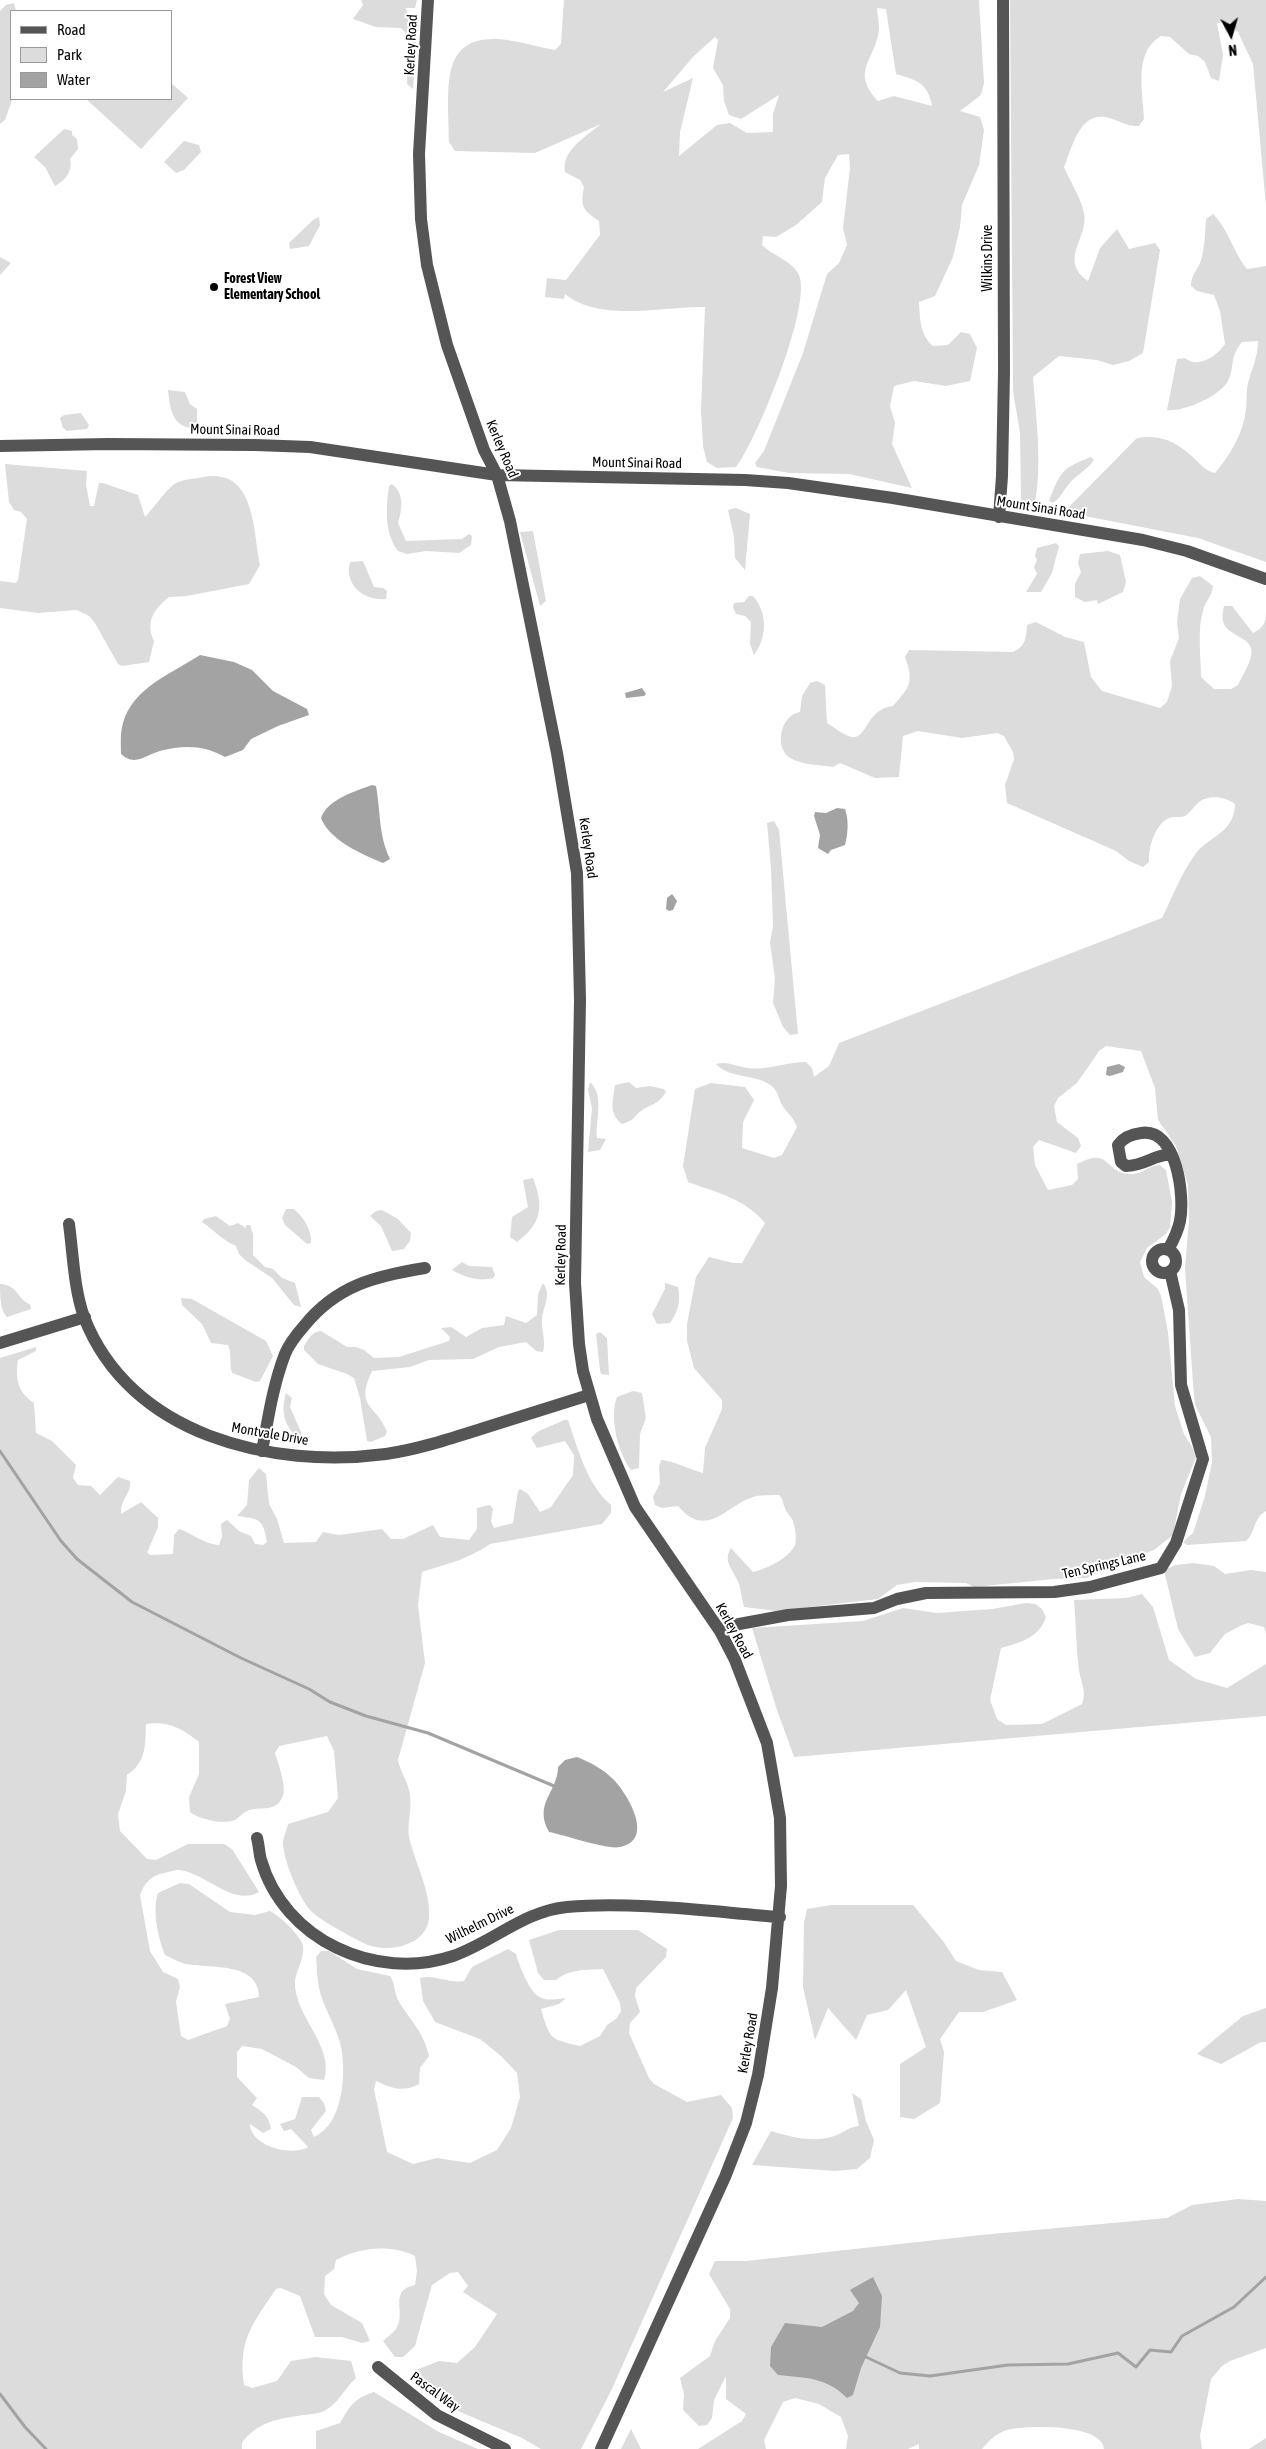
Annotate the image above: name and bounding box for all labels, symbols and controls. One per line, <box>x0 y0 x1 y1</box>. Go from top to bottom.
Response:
legend <box>10 10 172 100</box>
north arrow <box>1206 10 1256 60</box>
street label: Kerley Road <box>401 14 421 76</box>
text: Road <box>57 21 86 38</box>
text: N <box>1228 42 1238 58</box>
text: Park <box>57 46 82 63</box>
text: Water <box>57 71 90 88</box>
street label: Wilkins Drive <box>980 225 996 291</box>
place label: Forest View Elementary School <box>224 271 320 304</box>
marker: Forest View Elementary School <box>208 281 220 293</box>
street label: Kerley Road <box>482 418 522 480</box>
street label: Mount Sinai Road <box>190 421 280 439</box>
street label: Mount Sinai Road <box>592 454 682 472</box>
street label: Mount Sinai Road <box>995 493 1087 523</box>
street label: Kerley Road <box>575 816 601 880</box>
street label: Kerley Road <box>552 1224 570 1286</box>
street label: Montvale Drive <box>230 1419 310 1449</box>
street label: Ten Springs Lane <box>1061 1547 1147 1583</box>
street label: Kerley Road <box>712 1600 756 1662</box>
street label: Wilhelm Drive <box>443 1900 517 1948</box>
street label: Kerley Road <box>734 2011 762 2075</box>
street label: Pascal Way <box>407 2368 463 2416</box>

